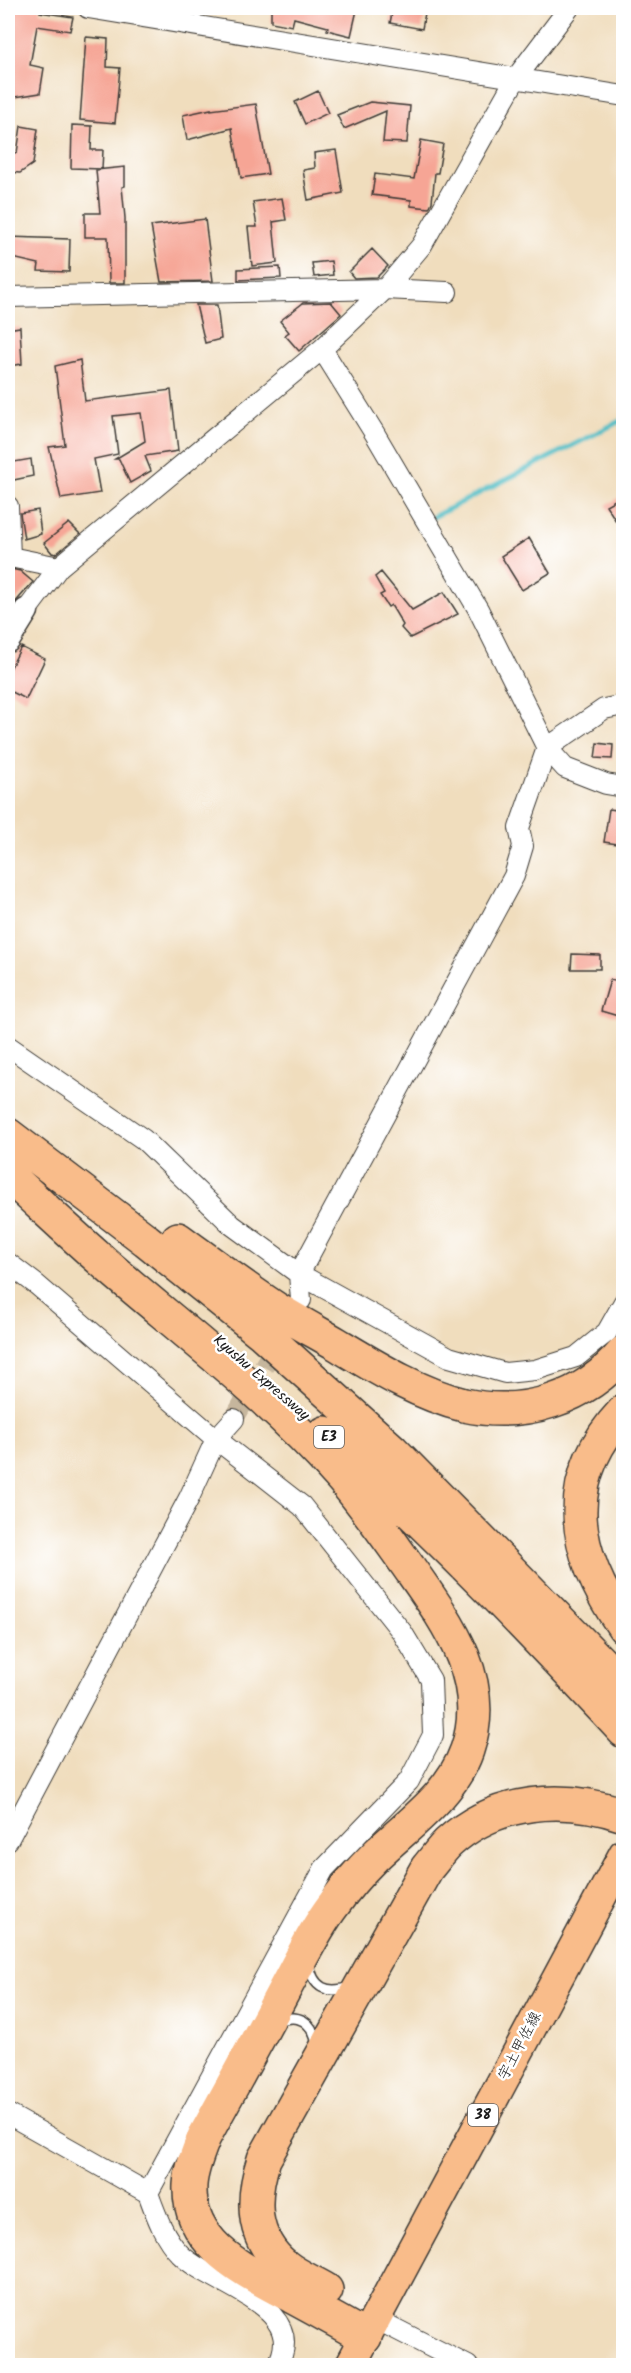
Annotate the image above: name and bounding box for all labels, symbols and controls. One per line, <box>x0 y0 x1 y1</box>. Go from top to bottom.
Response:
street label: Kyushu Expressway <box>207 1329 316 1428</box>
road number: E3 <box>314 1426 344 1448</box>
street label: 宇土甲佐線 <box>492 2007 548 2085</box>
road number: 38 <box>468 2104 498 2126</box>

